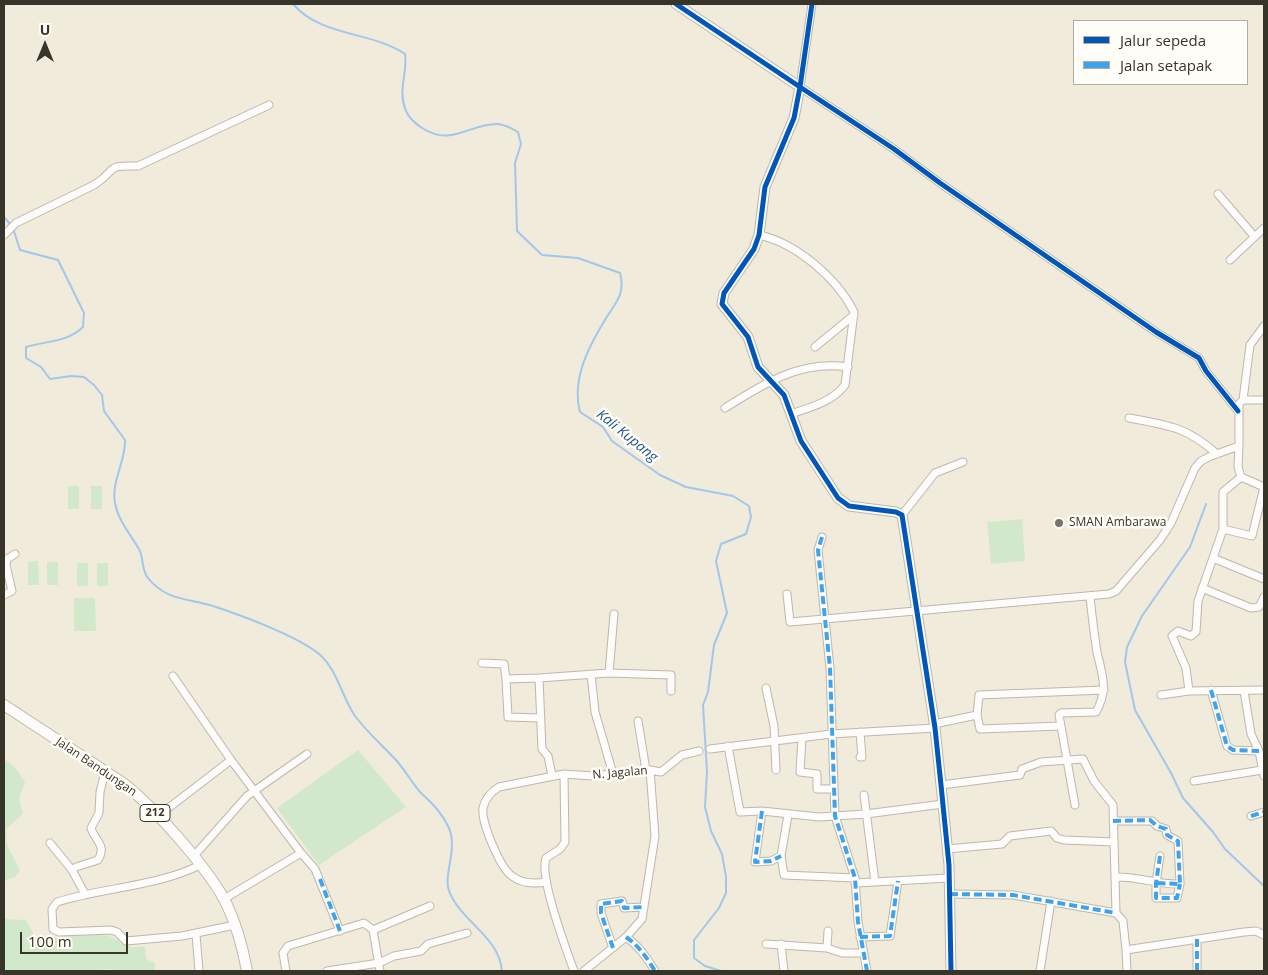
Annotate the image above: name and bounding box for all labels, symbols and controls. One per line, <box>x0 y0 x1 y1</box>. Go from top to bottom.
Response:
north arrow <box>20 20 70 70</box>
text: U <box>40 20 50 39</box>
legend <box>1073 20 1248 85</box>
text: Jalur sepeda <box>1120 30 1206 50</box>
text: Jalan setapak <box>1120 55 1212 75</box>
water label: Kali Kupang <box>593 406 661 466</box>
place label: SMAN Ambarawa <box>1069 516 1166 530</box>
marker: SMAN Ambarawa <box>1053 517 1065 529</box>
street label: Jalan Bandungan <box>53 735 139 799</box>
street label: N. Jagalan <box>592 763 648 783</box>
road number: 212 <box>140 804 170 821</box>
scale bar <box>22 922 130 954</box>
text: 100 m <box>28 931 72 951</box>

